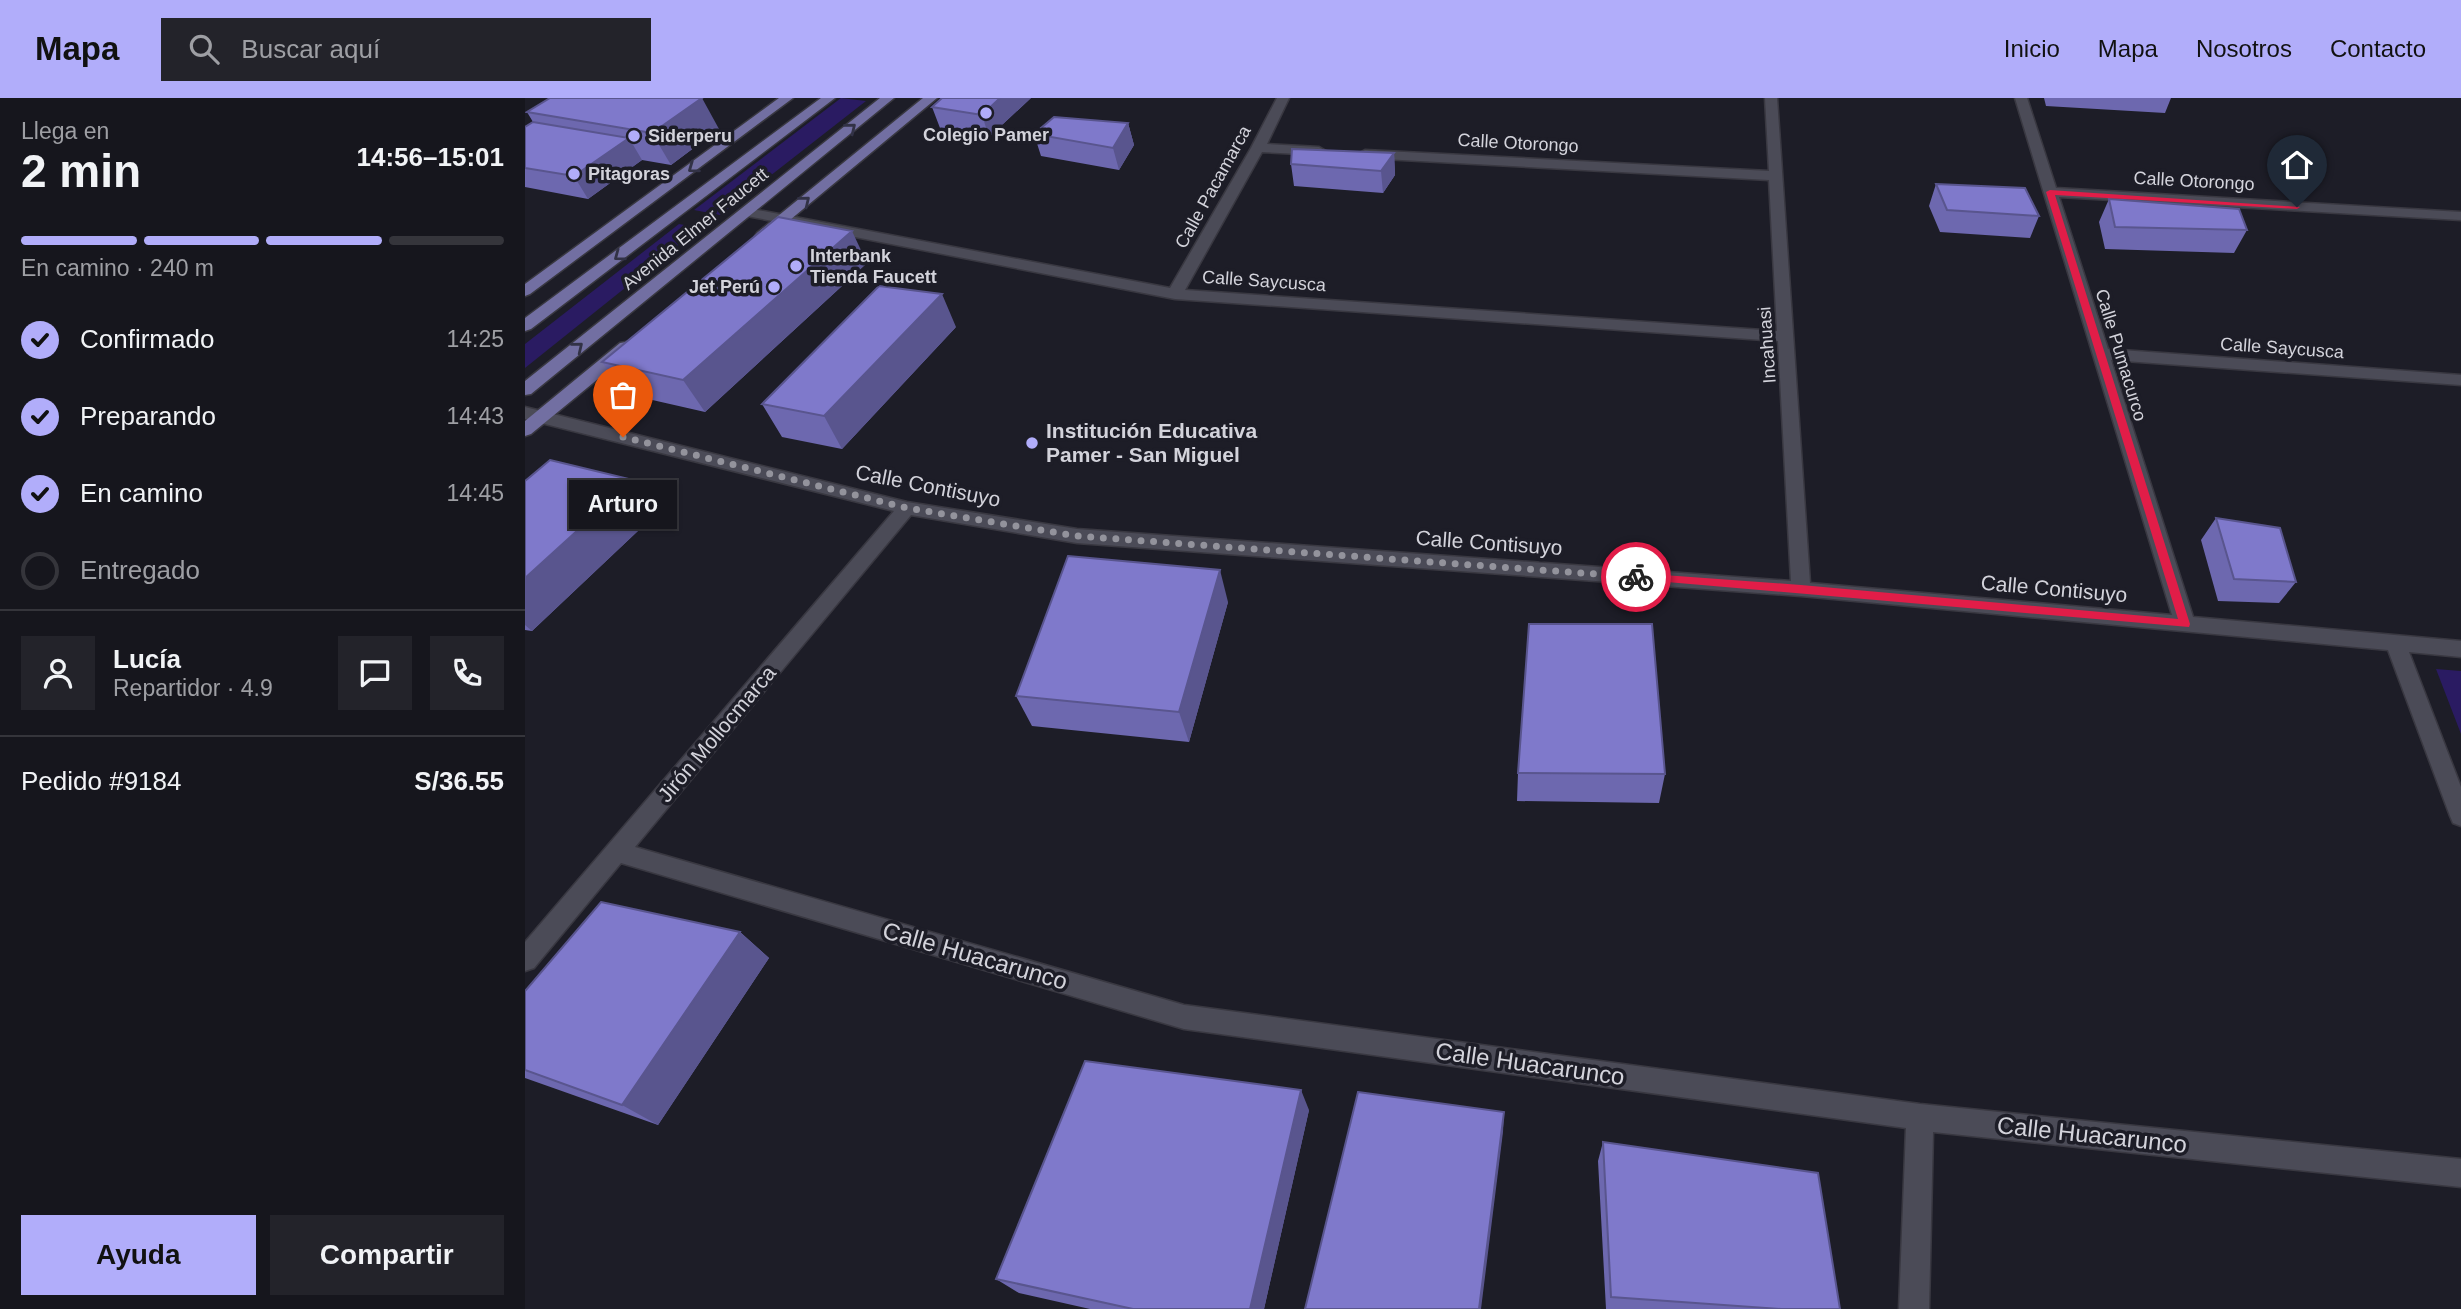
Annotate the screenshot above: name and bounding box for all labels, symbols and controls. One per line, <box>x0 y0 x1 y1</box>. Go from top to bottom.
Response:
search box <box>161 18 651 81</box>
text: Mapa <box>35 30 119 67</box>
icon: search <box>185 30 223 68</box>
text: Buscar aquí <box>241 34 380 64</box>
text: Inicio <box>2004 35 2060 62</box>
text: Mapa <box>2098 35 2158 62</box>
text: Nosotros <box>2196 35 2292 62</box>
text: Contacto <box>2330 35 2426 62</box>
marker: Colegio Pamer <box>978 105 994 121</box>
text: Llega en <box>21 118 109 144</box>
street label: Calle Pacamarca <box>1171 121 1255 252</box>
one-way arrow <box>842 124 855 136</box>
place label: Colegio Pamer <box>923 125 1049 145</box>
place label: Siderperu <box>648 126 732 146</box>
marker: Siderperu <box>626 128 642 144</box>
street label: Calle Otorongo <box>1457 130 1579 156</box>
pin <box>2267 135 2327 207</box>
text: 14:56–15:01 <box>357 142 504 172</box>
text: 2 min <box>21 145 141 197</box>
icon: home <box>2278 146 2316 184</box>
one-way arrow <box>688 159 701 172</box>
place label: Pitagoras <box>588 164 670 184</box>
street label: Avenida Elmer Faucett <box>618 164 772 294</box>
marker: Pitagoras <box>566 166 582 182</box>
street label: Calle Otorongo <box>2133 168 2255 194</box>
one-way arrow <box>798 196 810 209</box>
place label: Interbank Tienda Faucett <box>810 246 937 287</box>
one-way arrow <box>614 247 627 260</box>
text: En camino · 240 m <box>21 255 214 281</box>
marker: Interbank Tienda Faucett <box>788 258 804 274</box>
street label: Calle Saycusca <box>1201 267 1328 295</box>
place label: Jet Perú <box>689 277 760 297</box>
marker: Jet Perú <box>766 279 782 295</box>
street label: Calle Pumacurco <box>2091 287 2151 423</box>
street label: Incahuasi <box>1754 306 1780 384</box>
icon: check <box>21 321 59 359</box>
text: Confirmado <box>80 324 214 354</box>
text: 14:25 <box>446 326 504 352</box>
street label: Calle Saycusca <box>2219 334 2346 362</box>
one-way arrow <box>571 343 583 356</box>
pin <box>593 365 653 437</box>
icon: bag <box>604 376 642 414</box>
icon: check <box>21 398 59 436</box>
text: Preparando <box>80 401 216 431</box>
text: 14:43 <box>446 403 504 429</box>
place label: Institución Educativa Pamer - San Miguel <box>1046 419 1258 466</box>
marker: Institución Educativa Pamer - San Miguel <box>1024 435 1040 451</box>
street label: Calle Contisuyo <box>854 460 1002 511</box>
icon: check <box>21 475 59 513</box>
text: En camino <box>80 478 203 508</box>
callout: Arturo <box>569 479 677 528</box>
text: 14:45 <box>446 480 504 506</box>
text: Arturo <box>588 491 658 517</box>
street label: Calle Contisuyo <box>1415 526 1563 559</box>
courier <box>1601 542 1671 612</box>
text: Entregado <box>80 555 200 585</box>
icon: bike <box>1617 558 1655 596</box>
street label: Calle Contisuyo <box>1980 571 2128 606</box>
button: person <box>21 636 95 710</box>
button: chat <box>338 636 412 710</box>
button: phone <box>430 636 504 710</box>
text: Lucía <box>113 644 181 674</box>
street label: Jirón Mollocmarca <box>653 661 780 806</box>
text: Repartidor · 4.9 <box>113 675 273 701</box>
text: Pedido #9184 <box>21 766 181 796</box>
text: S/36.55 <box>414 766 504 796</box>
street label: Calle Huacarunco <box>880 916 1071 995</box>
street label: Calle Huacarunco <box>1434 1037 1626 1090</box>
street label: Calle Huacarunco <box>1996 1111 2188 1158</box>
button: Ayuda <box>21 1215 256 1295</box>
button: Compartir <box>270 1215 504 1295</box>

